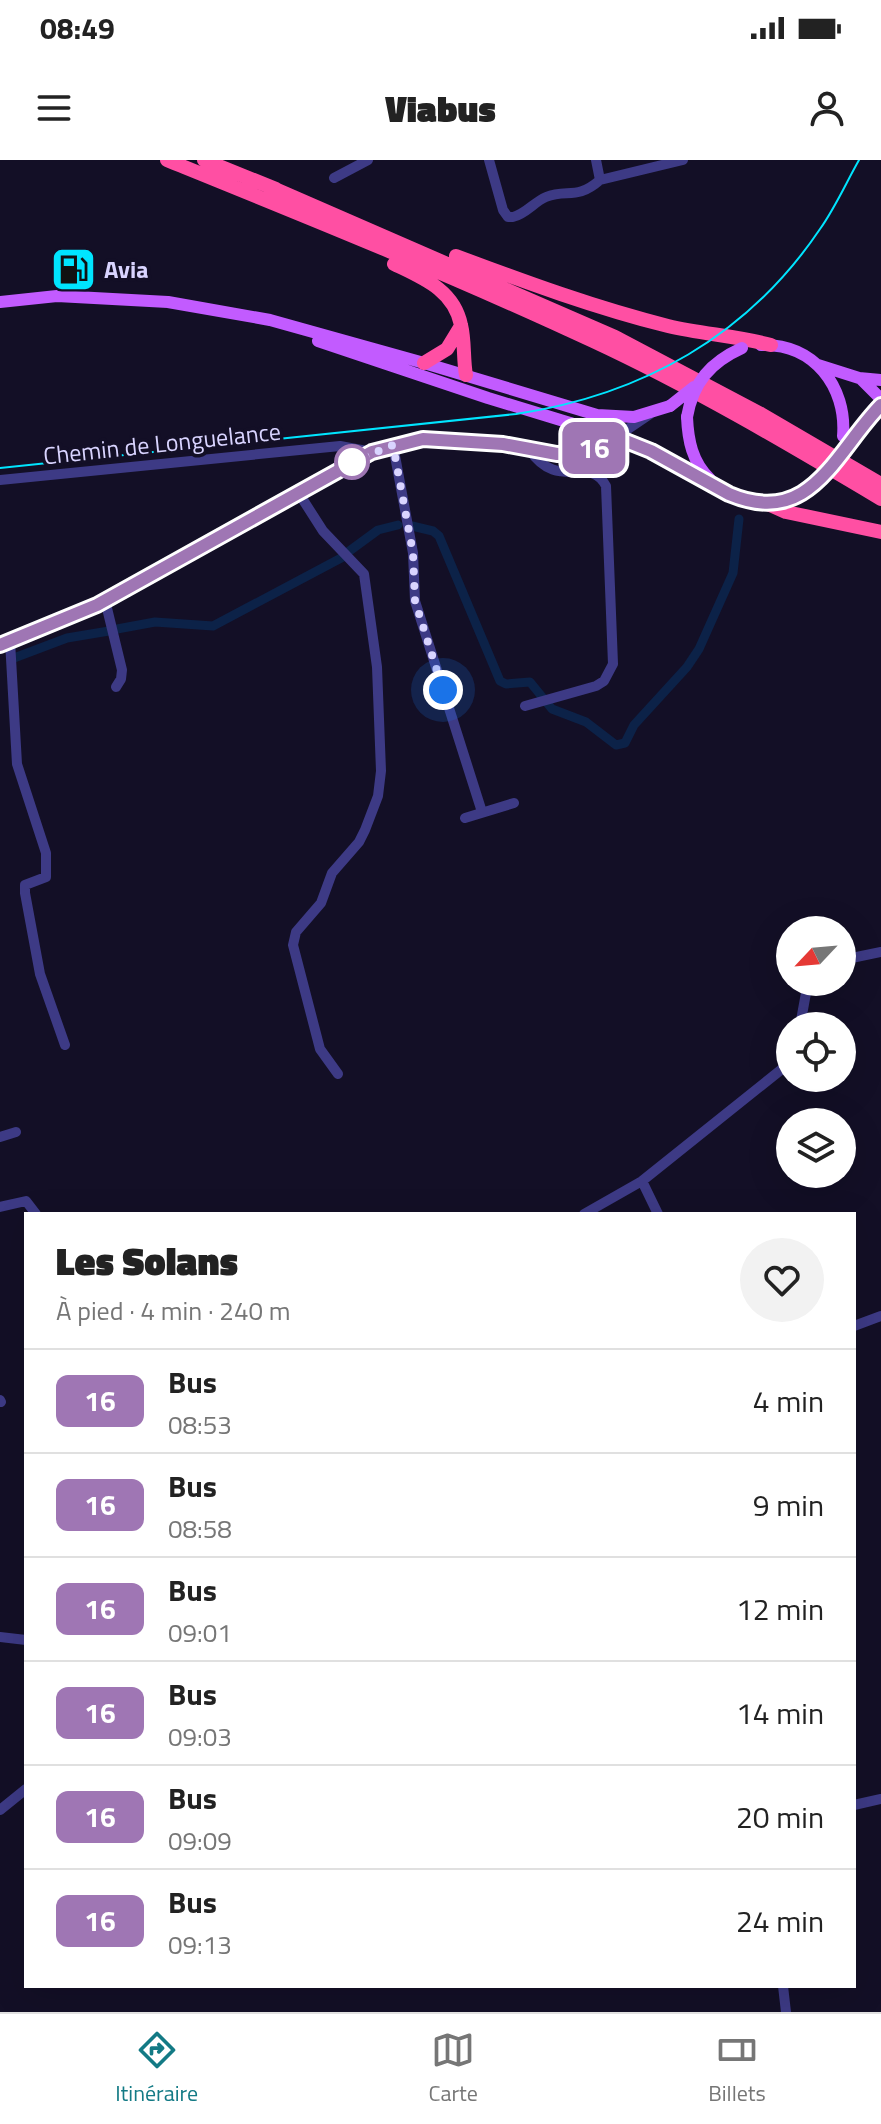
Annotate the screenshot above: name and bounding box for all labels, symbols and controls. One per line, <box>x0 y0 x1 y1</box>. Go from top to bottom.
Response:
text: 08:49 <box>40 5 115 51</box>
text: Viabus <box>385 81 496 136</box>
icon: menu <box>32 86 76 130</box>
icon: person <box>805 86 849 130</box>
fuel station icon: Avia <box>49 246 97 294</box>
place label: Avia <box>104 251 149 287</box>
street label: Chemin de Longuelance <box>41 413 282 473</box>
line badge: 16 <box>558 422 630 474</box>
text: 16 <box>578 426 610 469</box>
unlabelled marker <box>335 445 369 479</box>
your location <box>423 670 463 710</box>
north arrow <box>776 916 856 996</box>
map controls <box>776 916 856 1188</box>
button: locate <box>776 1012 856 1092</box>
button: layers <box>776 1108 856 1188</box>
text: Les Solans <box>56 1232 238 1290</box>
button: heart <box>740 1238 824 1322</box>
text: À pied · 4 min · 240 m <box>56 1291 290 1330</box>
text: Bus <box>168 1359 217 1405</box>
text: 4 min <box>753 1378 824 1424</box>
text: 16 <box>84 1379 116 1422</box>
text: 08:53 <box>168 1405 232 1444</box>
text: Bus <box>168 1463 217 1509</box>
text: 9 min <box>753 1482 824 1528</box>
text: 16 <box>84 1483 116 1526</box>
text: 08:58 <box>168 1509 232 1548</box>
text: Bus <box>168 1567 217 1613</box>
text: 12 min <box>736 1586 824 1632</box>
text: 16 <box>84 1587 116 1630</box>
text: 09:01 <box>168 1613 232 1652</box>
text: Bus <box>168 1671 217 1717</box>
text: 14 min <box>736 1690 824 1736</box>
text: 16 <box>84 1691 116 1734</box>
text: 09:03 <box>168 1717 232 1756</box>
text: Bus <box>168 1775 217 1821</box>
text: 20 min <box>736 1794 824 1840</box>
text: 16 <box>84 1795 116 1838</box>
text: 09:09 <box>168 1821 232 1860</box>
text: Bus <box>168 1879 217 1925</box>
text: 24 min <box>736 1898 824 1944</box>
text: 16 <box>84 1899 116 1942</box>
text: 09:13 <box>168 1925 232 1964</box>
tab: Itinéraire <box>115 2028 198 2110</box>
tab: Carte <box>428 2028 478 2110</box>
tab: Billets <box>708 2028 766 2110</box>

